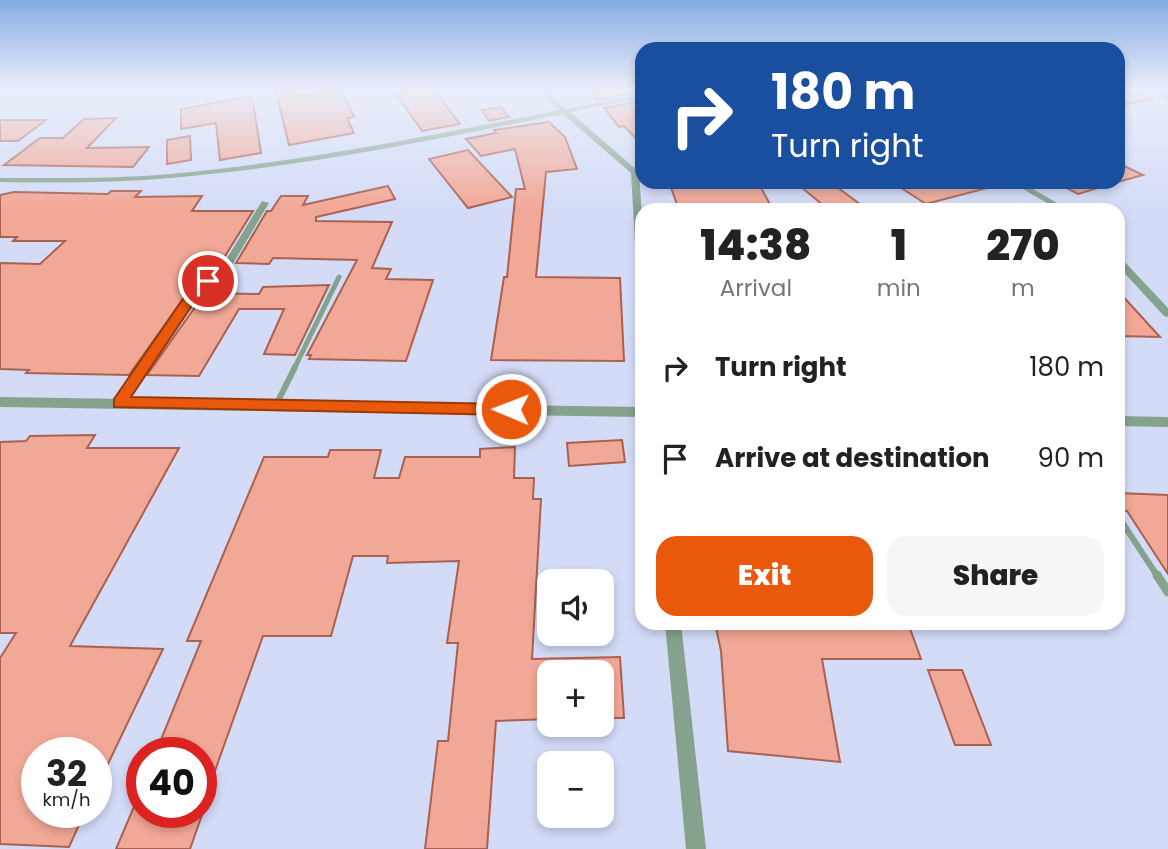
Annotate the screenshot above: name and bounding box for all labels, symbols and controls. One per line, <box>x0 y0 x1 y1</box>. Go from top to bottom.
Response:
text: 180 m <box>771 58 915 126</box>
icon: right <box>656 70 747 161</box>
text: Turn right <box>771 123 923 168</box>
text: 14:38 <box>700 216 811 275</box>
text: 1 <box>891 216 907 275</box>
text: 270 <box>986 216 1060 275</box>
pin <box>178 251 238 311</box>
icon: arrive <box>189 262 227 300</box>
text: Arrival <box>720 272 792 304</box>
text: min <box>877 272 921 304</box>
text: m <box>1011 272 1035 304</box>
icon: right <box>656 349 694 387</box>
text: Turn right <box>715 349 847 385</box>
text: 180 m <box>1029 349 1104 385</box>
position arrow <box>474 372 548 446</box>
icon: arrive <box>656 440 694 478</box>
text: Arrive at destination <box>715 440 990 476</box>
text: 90 m <box>1038 440 1104 476</box>
button: Exit <box>656 536 873 616</box>
button: Share <box>887 536 1104 616</box>
map controls <box>537 569 614 828</box>
button: sound <box>537 569 614 646</box>
button: + <box>537 660 614 737</box>
speed limit sign: 40 <box>126 737 217 828</box>
text: 32 <box>46 749 87 798</box>
button: − <box>537 751 614 828</box>
text: km/h <box>43 787 90 812</box>

